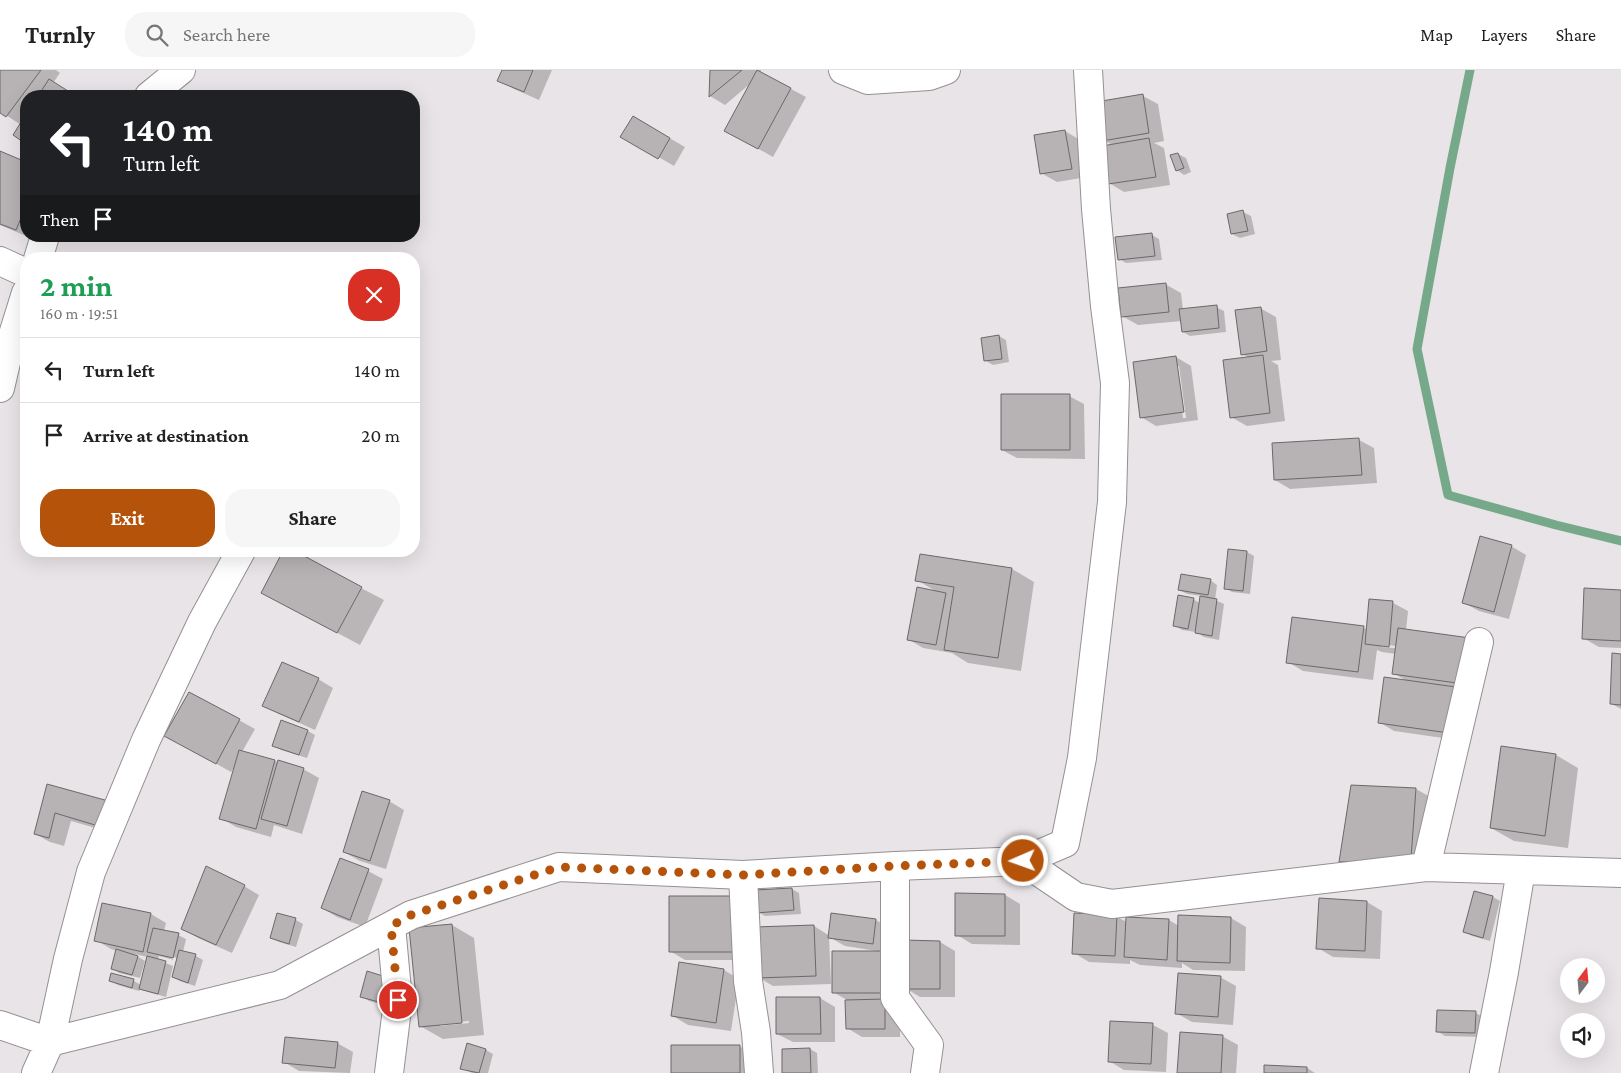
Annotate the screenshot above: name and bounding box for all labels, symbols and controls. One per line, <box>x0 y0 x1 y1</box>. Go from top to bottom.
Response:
search box <box>125 12 475 57</box>
text: Turnly <box>25 21 95 48</box>
icon: search <box>143 21 171 49</box>
text: Search here <box>183 24 270 45</box>
text: Map <box>1420 25 1453 45</box>
text: Layers <box>1481 25 1528 45</box>
text: Share <box>1556 25 1596 45</box>
icon: left <box>40 110 105 175</box>
text: 140 m <box>123 110 213 149</box>
text: Turn left <box>123 151 200 176</box>
icon: arrive <box>89 205 117 233</box>
text: Then <box>40 209 79 230</box>
text: 2 min <box>40 269 112 302</box>
button: close <box>348 269 400 321</box>
text: 160 m · 19:51 <box>40 305 118 322</box>
icon: left <box>40 356 68 384</box>
text: Turn left <box>83 360 155 381</box>
text: 140 m <box>354 360 400 381</box>
icon: arrive <box>40 421 68 449</box>
text: Arrive at destination <box>83 425 249 446</box>
text: 20 m <box>361 425 400 446</box>
button: Exit <box>40 489 215 547</box>
button: Share <box>225 489 400 547</box>
position arrow <box>996 834 1048 886</box>
north arrow <box>1560 958 1605 1002</box>
map controls <box>1560 958 1605 1058</box>
pin <box>377 979 419 1021</box>
icon: arrive <box>384 986 412 1014</box>
button: sound <box>1560 1013 1605 1058</box>

